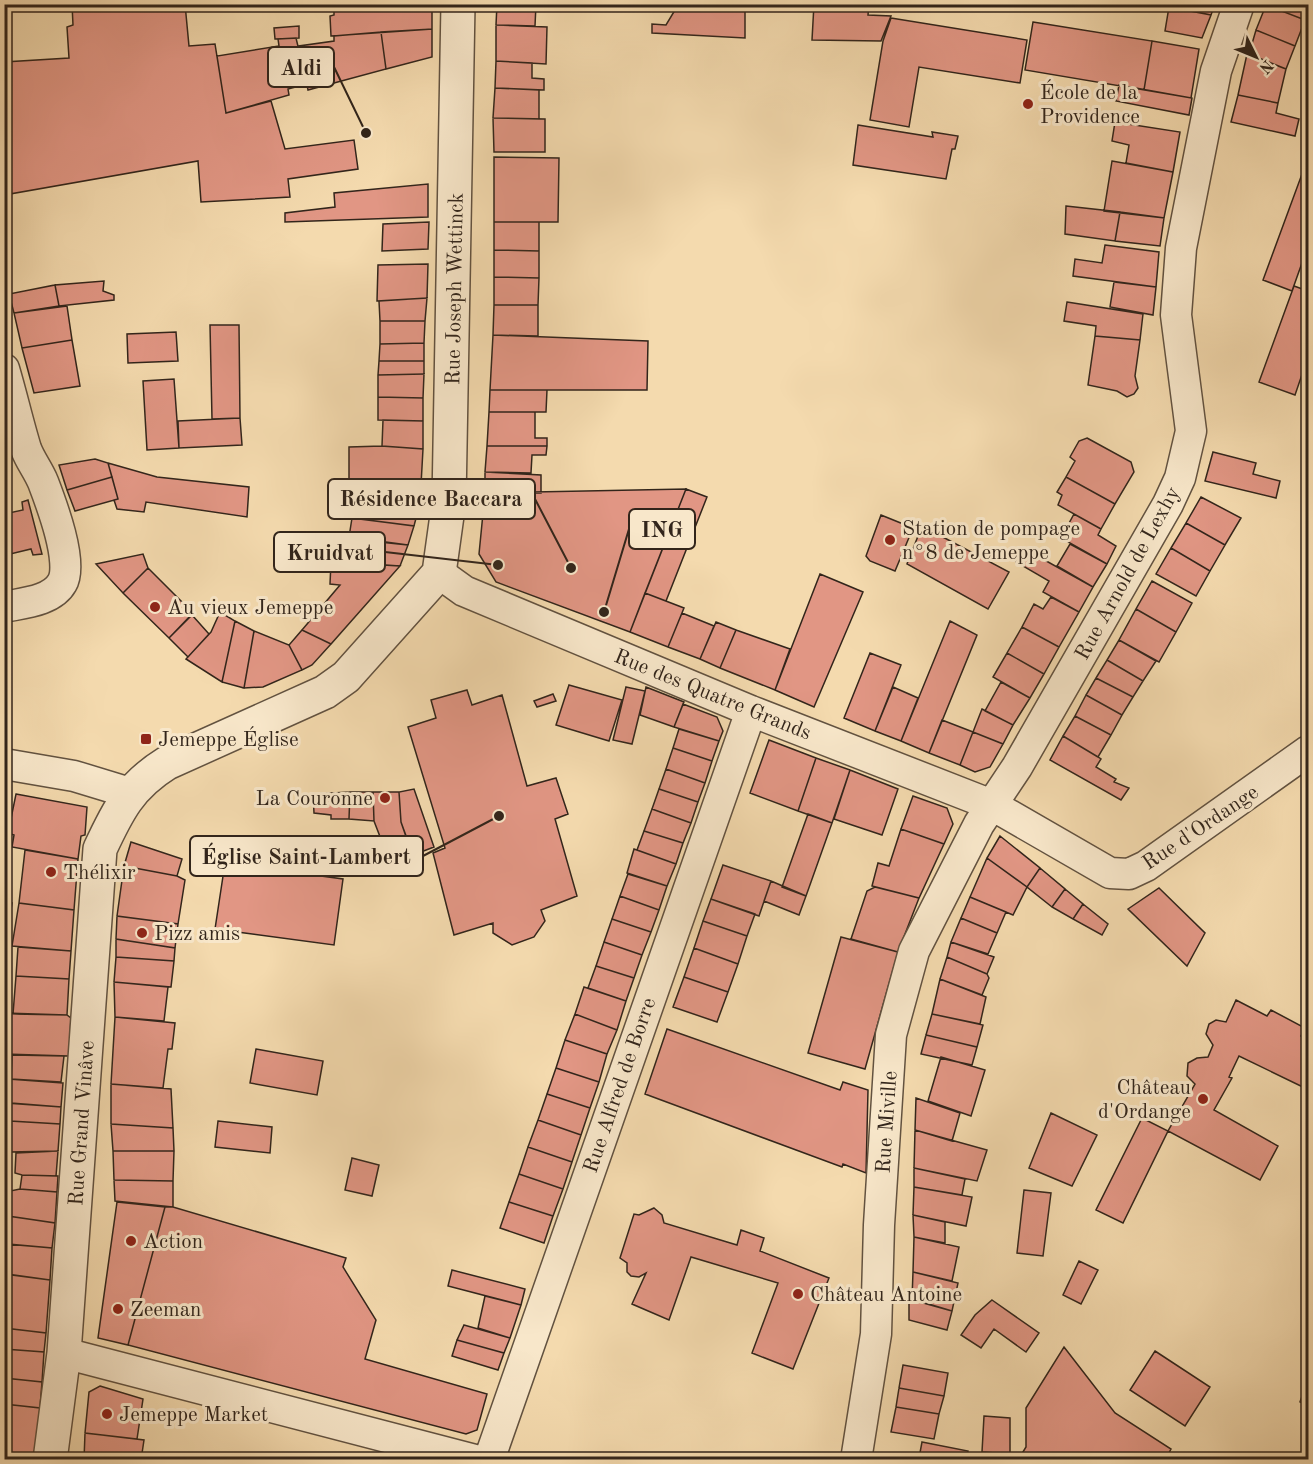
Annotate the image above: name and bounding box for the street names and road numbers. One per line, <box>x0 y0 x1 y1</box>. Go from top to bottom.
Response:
street label: Rue Joseph Wettinck <box>443 193 468 385</box>
street label: Rue Arnold de Lexhy <box>1072 484 1185 664</box>
street label: Rue des Quatre Grands <box>611 646 814 745</box>
street label: Rue d'Ordange <box>1139 782 1263 875</box>
street label: Rue Alfred de Borre <box>581 995 660 1176</box>
street label: Rue Grand Vinâve <box>66 1040 99 1207</box>
street label: Rue Miville <box>873 1070 902 1174</box>

